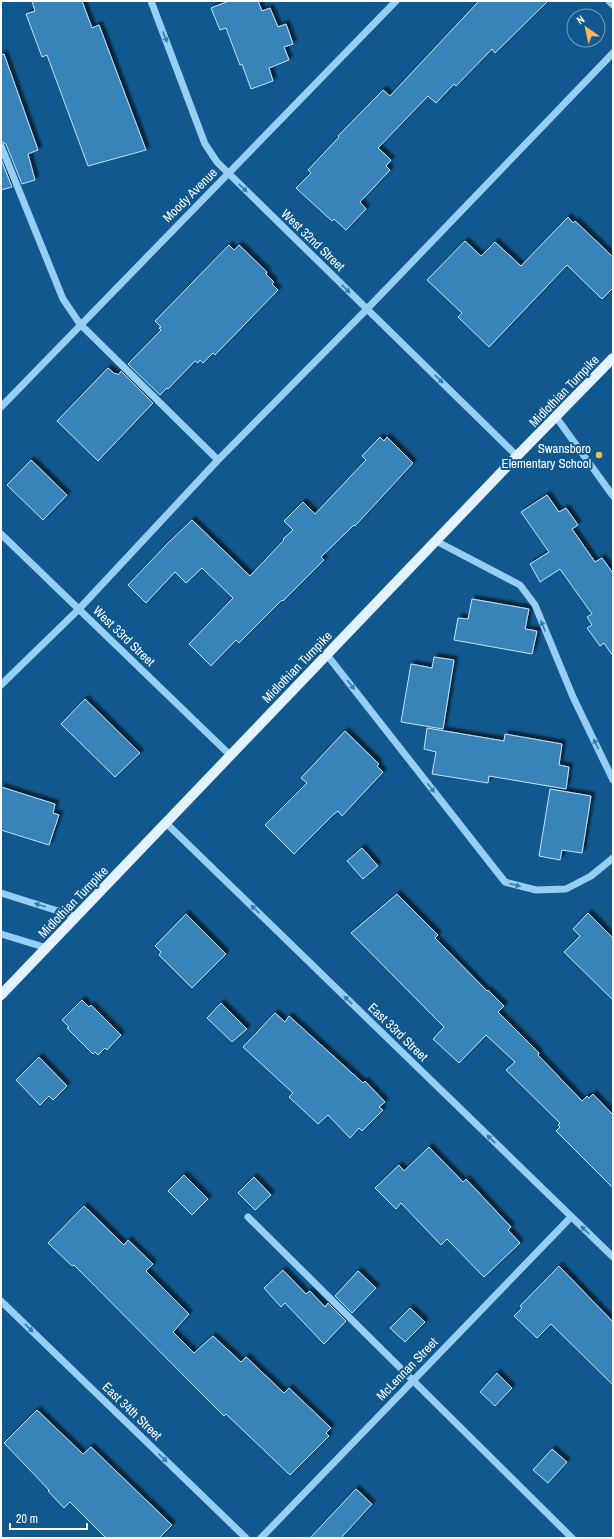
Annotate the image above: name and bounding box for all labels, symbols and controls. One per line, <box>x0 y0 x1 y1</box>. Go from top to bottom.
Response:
north arrow <box>566 8 606 48</box>
text: N <box>574 12 587 27</box>
one-way arrow <box>162 32 168 44</box>
street label: Moody Avenue <box>159 164 221 226</box>
one-way arrow <box>238 183 248 193</box>
street label: West 32nd Street <box>278 205 348 275</box>
one-way arrow <box>341 284 351 293</box>
street label: Midlothian Turnpike <box>525 351 603 431</box>
one-way arrow <box>434 375 444 384</box>
place label: Swansboro Elementary School <box>502 440 591 472</box>
marker: Swansboro Elementary School <box>594 450 604 460</box>
street label: West 33rd Street <box>89 602 159 670</box>
one-way arrow <box>540 619 546 631</box>
street label: Midlothian Turnpike <box>258 627 336 707</box>
one-way arrow <box>347 680 355 691</box>
one-way arrow <box>593 739 599 750</box>
one-way arrow <box>427 782 436 793</box>
street label: Midlothian Turnpike <box>34 862 112 942</box>
one-way arrow <box>509 882 521 888</box>
one-way arrow <box>34 902 46 908</box>
one-way arrow <box>250 904 260 914</box>
one-way arrow <box>343 995 353 1005</box>
street label: East 33rd Street <box>364 999 432 1065</box>
one-way arrow <box>486 1135 496 1144</box>
one-way arrow <box>580 1225 590 1235</box>
one-way arrow <box>24 1324 34 1333</box>
street label: McLennan Street <box>373 1334 441 1404</box>
street label: East 34th Street <box>99 1378 165 1444</box>
one-way arrow <box>158 1453 168 1463</box>
scale bar <box>10 1505 87 1531</box>
text: 20 m <box>16 1511 38 1527</box>

